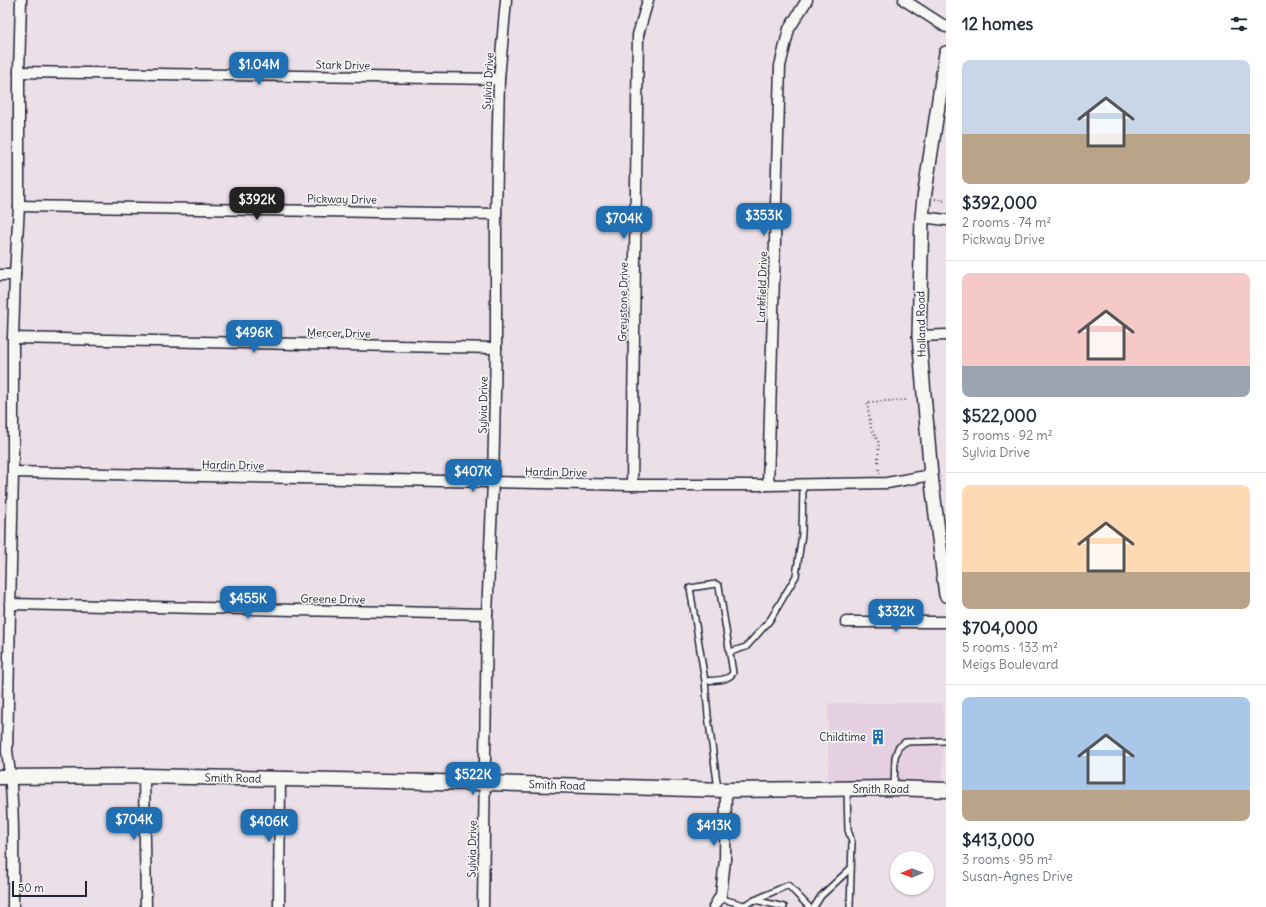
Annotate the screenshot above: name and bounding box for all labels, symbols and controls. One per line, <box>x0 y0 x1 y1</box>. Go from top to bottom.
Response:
text: 12 homes <box>962 13 1033 35</box>
icon: filters <box>1228 13 1250 35</box>
pin: $1.04M <box>226 52 292 86</box>
street label: Sylvia Drive <box>480 52 496 110</box>
text: $1.04M <box>238 56 280 73</box>
street label: Stark Drive <box>316 58 371 72</box>
icon: home <box>1070 86 1142 158</box>
pin: $392K <box>229 187 285 221</box>
text: $392K <box>238 191 276 208</box>
street label: Pickway Drive <box>307 191 377 207</box>
text: $392,000 <box>962 192 1037 214</box>
pin: $353K <box>736 203 792 237</box>
pin: $704K <box>596 206 652 240</box>
text: $353K <box>745 207 783 224</box>
text: $704K <box>605 210 643 227</box>
text: 2 rooms · 74 m² <box>962 214 1051 231</box>
text: Pickway Drive <box>962 231 1045 248</box>
street label: Larkfield Drive <box>754 251 770 323</box>
street label: Greystone Drive <box>615 262 631 342</box>
street label: Holland Road <box>913 290 929 357</box>
icon: home <box>1070 299 1142 371</box>
pin: $496K <box>226 320 282 354</box>
text: $496K <box>235 324 273 341</box>
street label: Mercer Drive <box>307 325 371 341</box>
street label: Sylvia Drive <box>475 376 491 434</box>
text: $522,000 <box>962 405 1037 427</box>
text: 3 rooms · 92 m² <box>962 427 1053 444</box>
text: Sylvia Drive <box>962 444 1030 461</box>
street label: Hardin Drive <box>202 457 264 473</box>
pin: $407K <box>445 459 501 493</box>
text: $407K <box>454 463 492 480</box>
street label: Hardin Drive <box>525 464 587 480</box>
icon: home <box>1070 511 1142 583</box>
pin: $455K <box>220 586 276 620</box>
text: $455K <box>229 590 267 607</box>
street label: Greene Drive <box>300 591 366 607</box>
pin: $332K <box>868 599 924 633</box>
text: $332K <box>877 603 915 620</box>
text: $704,000 <box>962 617 1038 639</box>
text: 5 rooms · 133 m² <box>962 639 1058 656</box>
text: Meigs Boulevard <box>962 656 1058 673</box>
icon: home <box>1070 723 1142 795</box>
building icon: Childtime <box>869 728 887 746</box>
place label: Childtime <box>819 730 866 744</box>
pin: $522K <box>445 762 501 796</box>
text: $522K <box>455 766 491 783</box>
street label: Smith Road <box>205 771 262 786</box>
street label: Smith Road <box>528 777 586 793</box>
street label: Smith Road <box>853 782 910 796</box>
pin: $704K <box>106 807 162 841</box>
pin: $406K <box>241 809 297 843</box>
text: $704K <box>115 811 153 828</box>
text: $406K <box>250 813 288 830</box>
pin: $413K <box>686 813 742 847</box>
text: $413K <box>696 817 732 834</box>
street label: Sylvia Drive <box>464 820 480 878</box>
text: $413,000 <box>962 829 1035 851</box>
north arrow <box>890 851 934 895</box>
map controls <box>890 851 934 895</box>
text: 3 rooms · 95 m² <box>962 851 1053 868</box>
text: Susan-Agnes Drive <box>962 868 1073 885</box>
scale bar <box>12 879 87 898</box>
text: 50 m <box>18 881 44 895</box>

